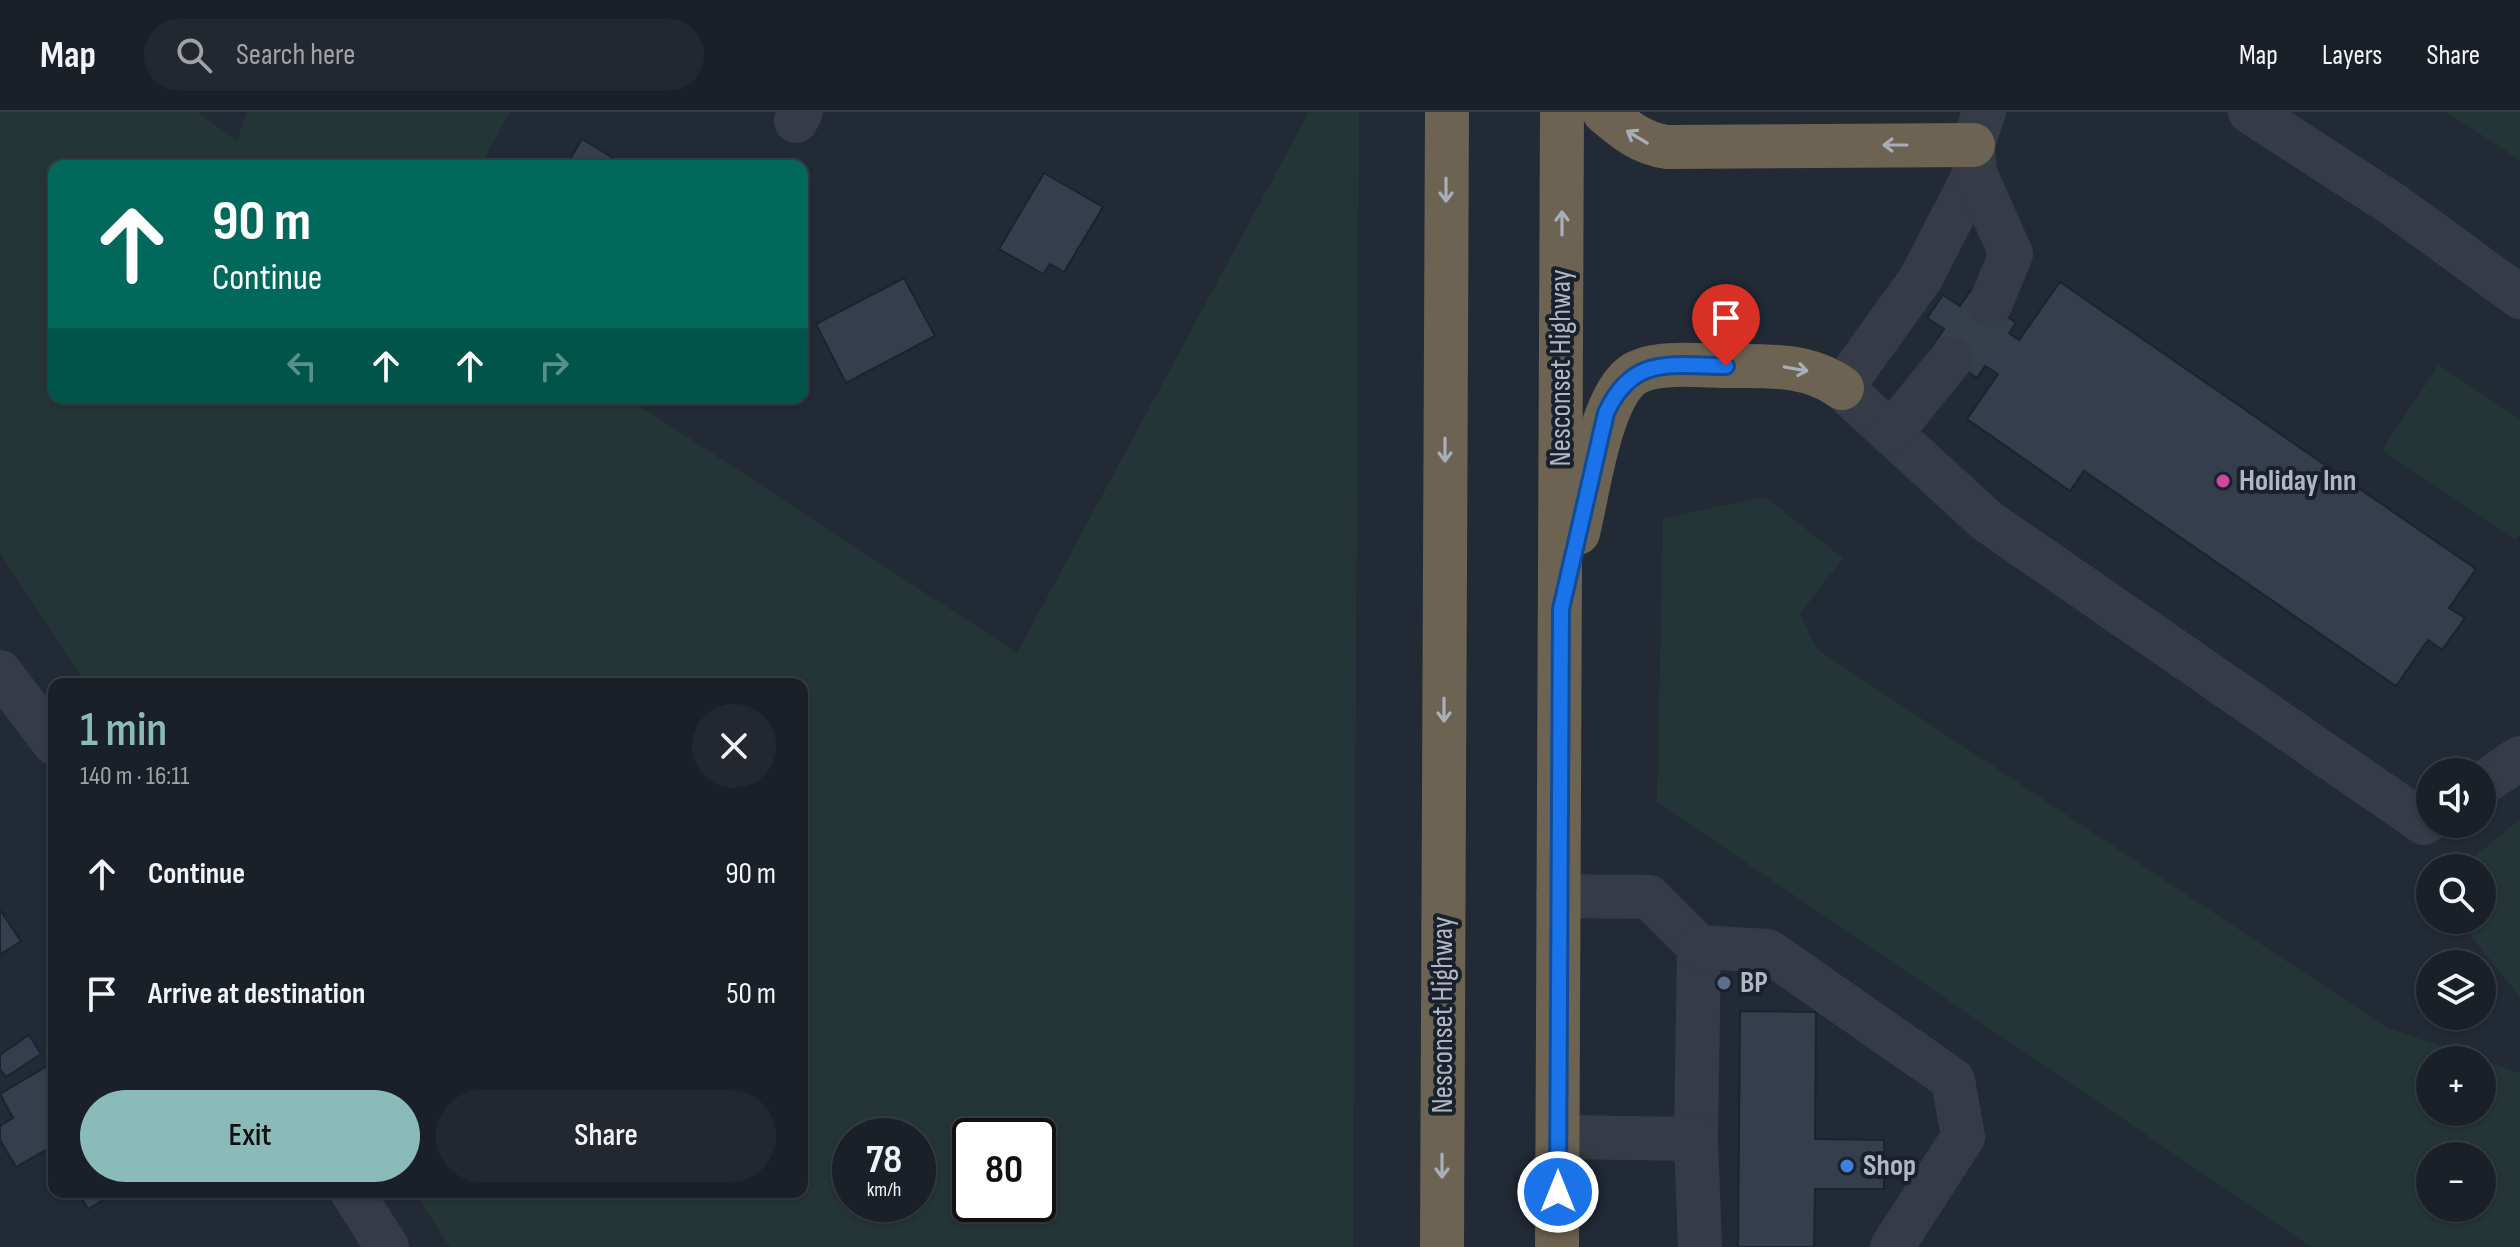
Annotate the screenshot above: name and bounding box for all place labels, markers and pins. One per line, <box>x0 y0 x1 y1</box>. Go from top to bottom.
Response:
pin <box>1692 284 1760 366</box>
place label: Holiday Inn <box>2239 463 2356 499</box>
marker: Holiday Inn <box>2214 472 2232 490</box>
place label: BP <box>1740 965 1768 1001</box>
marker: BP <box>1715 974 1733 992</box>
place label: Shop <box>1863 1148 1916 1184</box>
marker: Shop <box>1838 1157 1856 1175</box>

